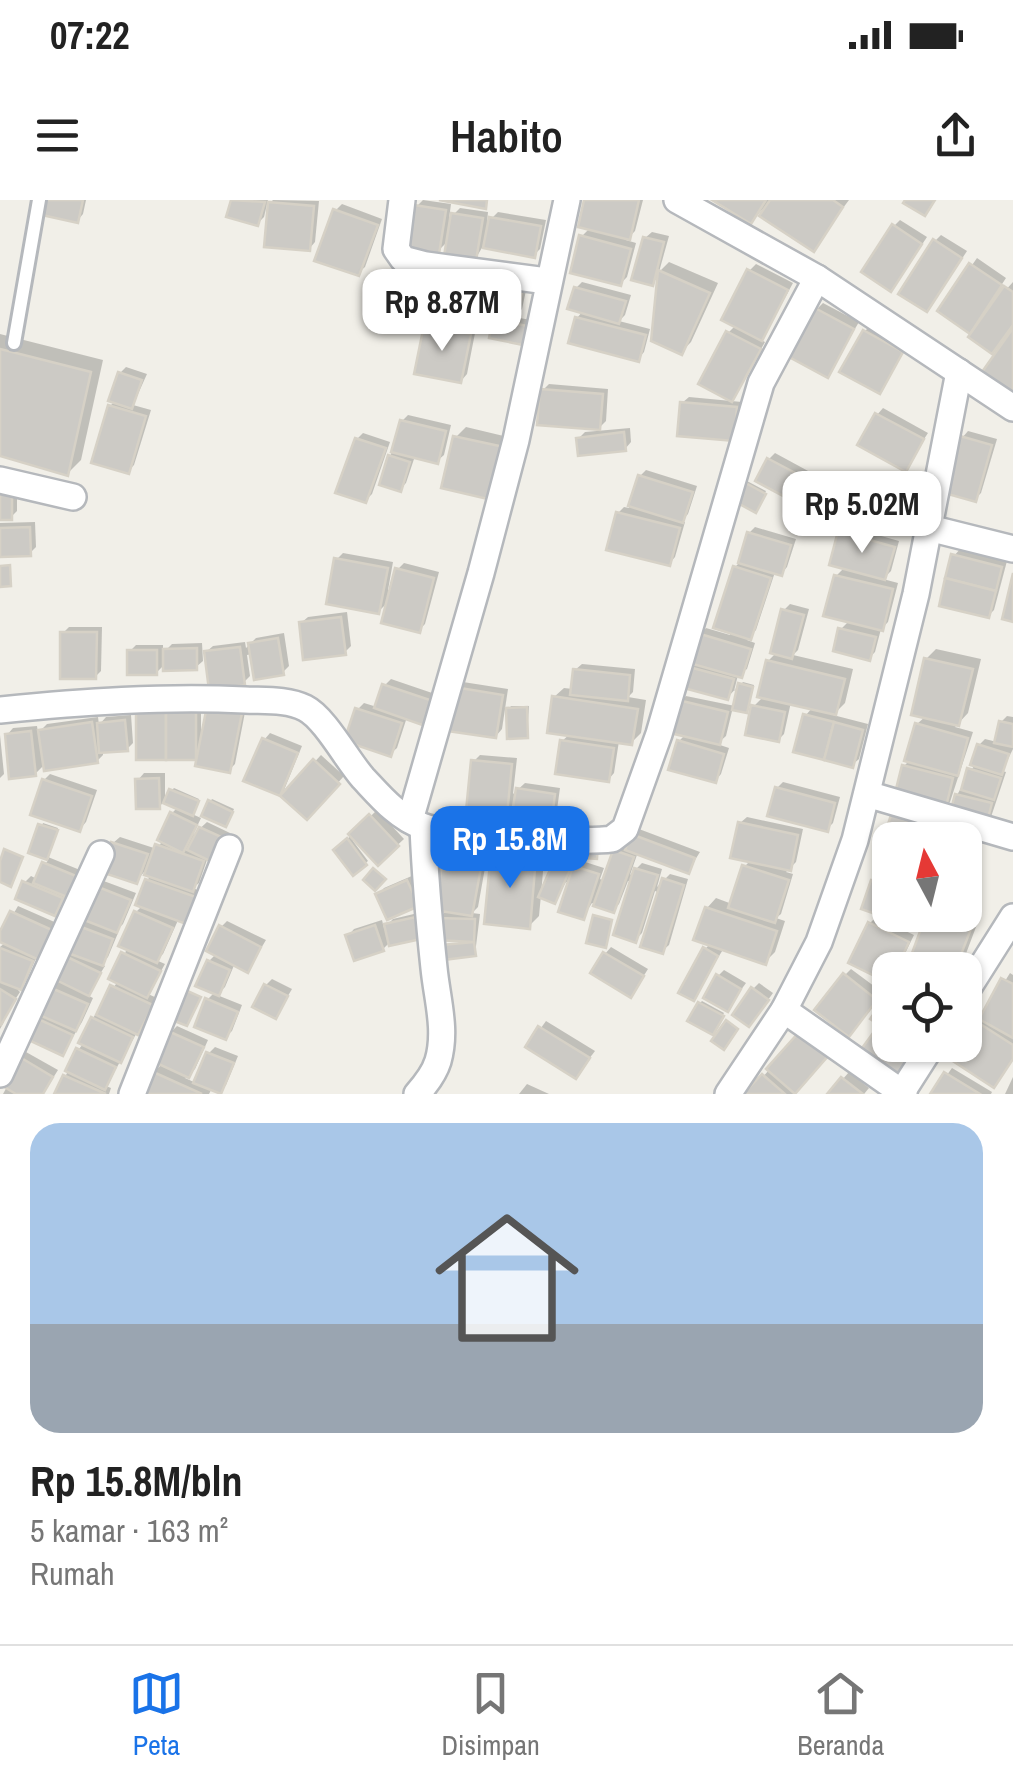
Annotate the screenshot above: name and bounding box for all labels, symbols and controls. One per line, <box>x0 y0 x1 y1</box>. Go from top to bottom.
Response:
text: 07:22 <box>50 10 130 61</box>
text: Habito <box>450 105 563 166</box>
icon: menu <box>30 108 85 163</box>
icon: share <box>928 108 983 163</box>
pin: Rp 8.87M <box>339 269 545 354</box>
text: Rp 8.87M <box>384 280 500 323</box>
pin: Rp 5.02M <box>759 471 965 556</box>
text: Rp 5.02M <box>804 482 920 525</box>
pin: Rp 15.8M <box>407 806 613 891</box>
text: Rp 15.8M <box>452 817 568 860</box>
north arrow <box>872 822 982 932</box>
map controls <box>872 822 982 1062</box>
button: locate <box>872 952 982 1062</box>
icon: home <box>417 1188 597 1368</box>
text: Rp 15.8M/bln <box>30 1453 242 1509</box>
text: 5 kamar · 163 m² <box>30 1509 228 1552</box>
text: Rumah <box>30 1552 115 1595</box>
tab: Peta <box>129 1666 184 1764</box>
tab: Disimpan <box>441 1666 540 1764</box>
tab: Beranda <box>797 1666 884 1764</box>

